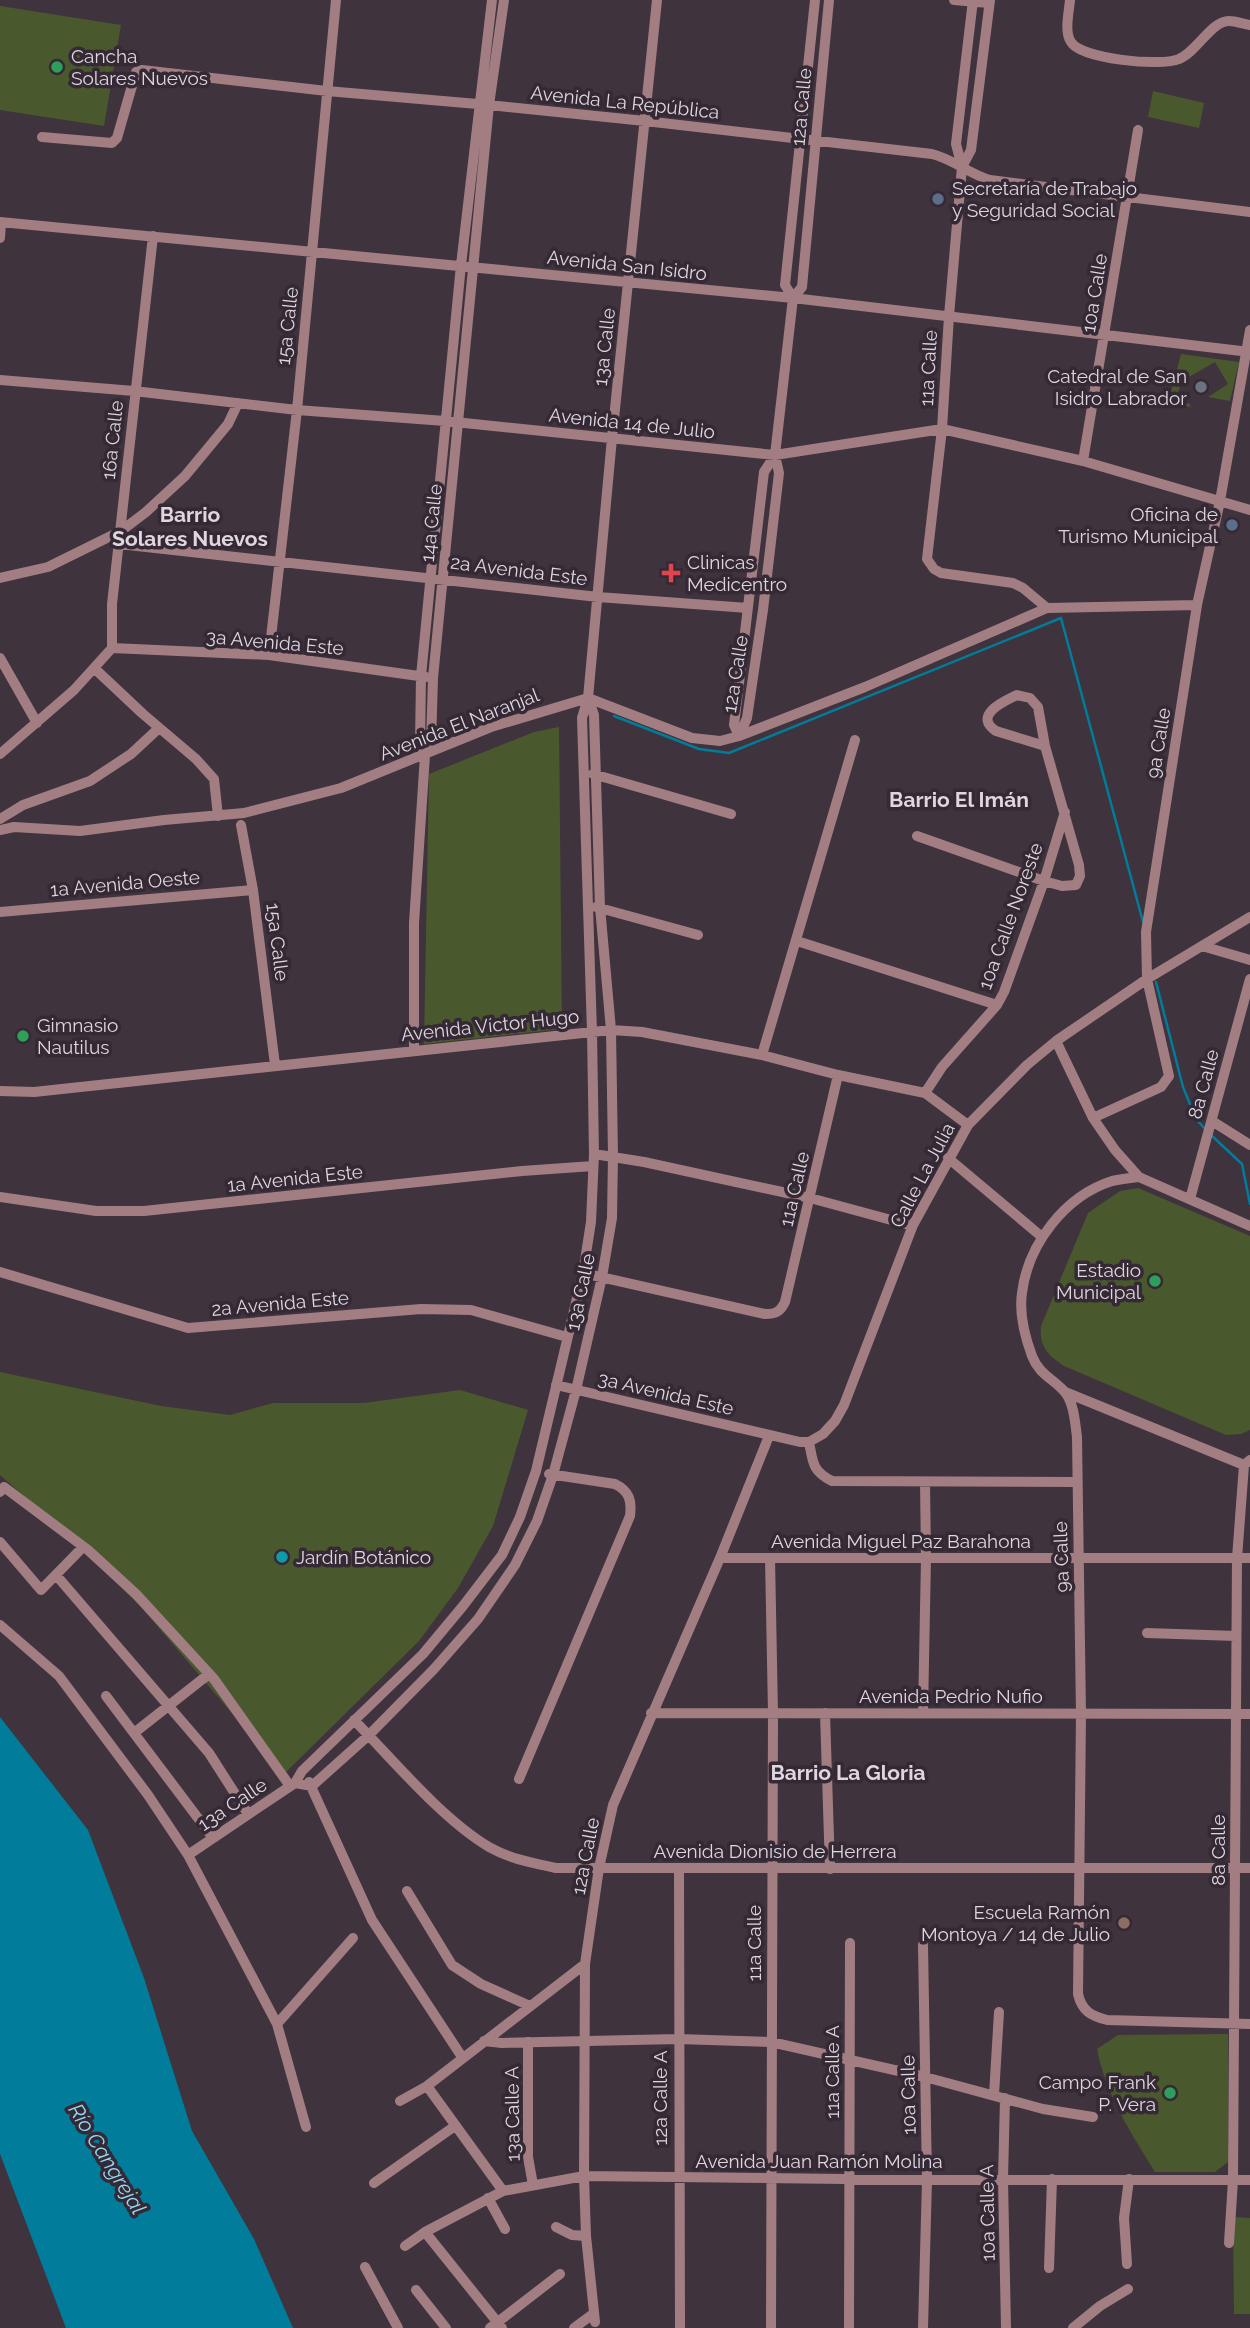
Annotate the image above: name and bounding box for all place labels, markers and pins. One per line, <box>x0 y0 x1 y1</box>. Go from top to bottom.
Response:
place label: Cancha Solares Nuevos <box>71 45 208 89</box>
marker: Cancha Solares Nuevos <box>49 59 65 75</box>
place label: Secretaría de Trabajo y Seguridad Social <box>952 177 1137 221</box>
marker: Secretaría de Trabajo y Seguridad Social <box>930 191 946 207</box>
place label: Catedral de San Isidro Labrador <box>1047 365 1187 409</box>
marker: Catedral de San Isidro Labrador <box>1193 379 1209 395</box>
place label: Oficina de Turismo Municipal <box>1058 503 1219 547</box>
marker: Oficina de Turismo Municipal <box>1224 517 1240 533</box>
place label: Clinicas Medicentro <box>687 551 787 595</box>
marker: Clinicas Medicentro <box>661 563 681 583</box>
place label: Gimnasio Nautilus <box>37 1014 118 1058</box>
marker: Gimnasio Nautilus <box>15 1028 31 1044</box>
place label: Estadio Municipal <box>1056 1259 1142 1303</box>
marker: Estadio Municipal <box>1147 1273 1163 1289</box>
place label: Jardín Botánico <box>296 1546 431 1568</box>
marker: Jardín Botánico <box>274 1549 290 1565</box>
place label: Escuela Ramón Montoya / 14 de Julio <box>921 1901 1110 1945</box>
marker: Escuela Ramón Montoya / 14 de Julio <box>1116 1915 1132 1931</box>
place label: Campo Frank P. Vera <box>1039 2071 1156 2115</box>
marker: Campo Frank P. Vera <box>1162 2085 1178 2101</box>

